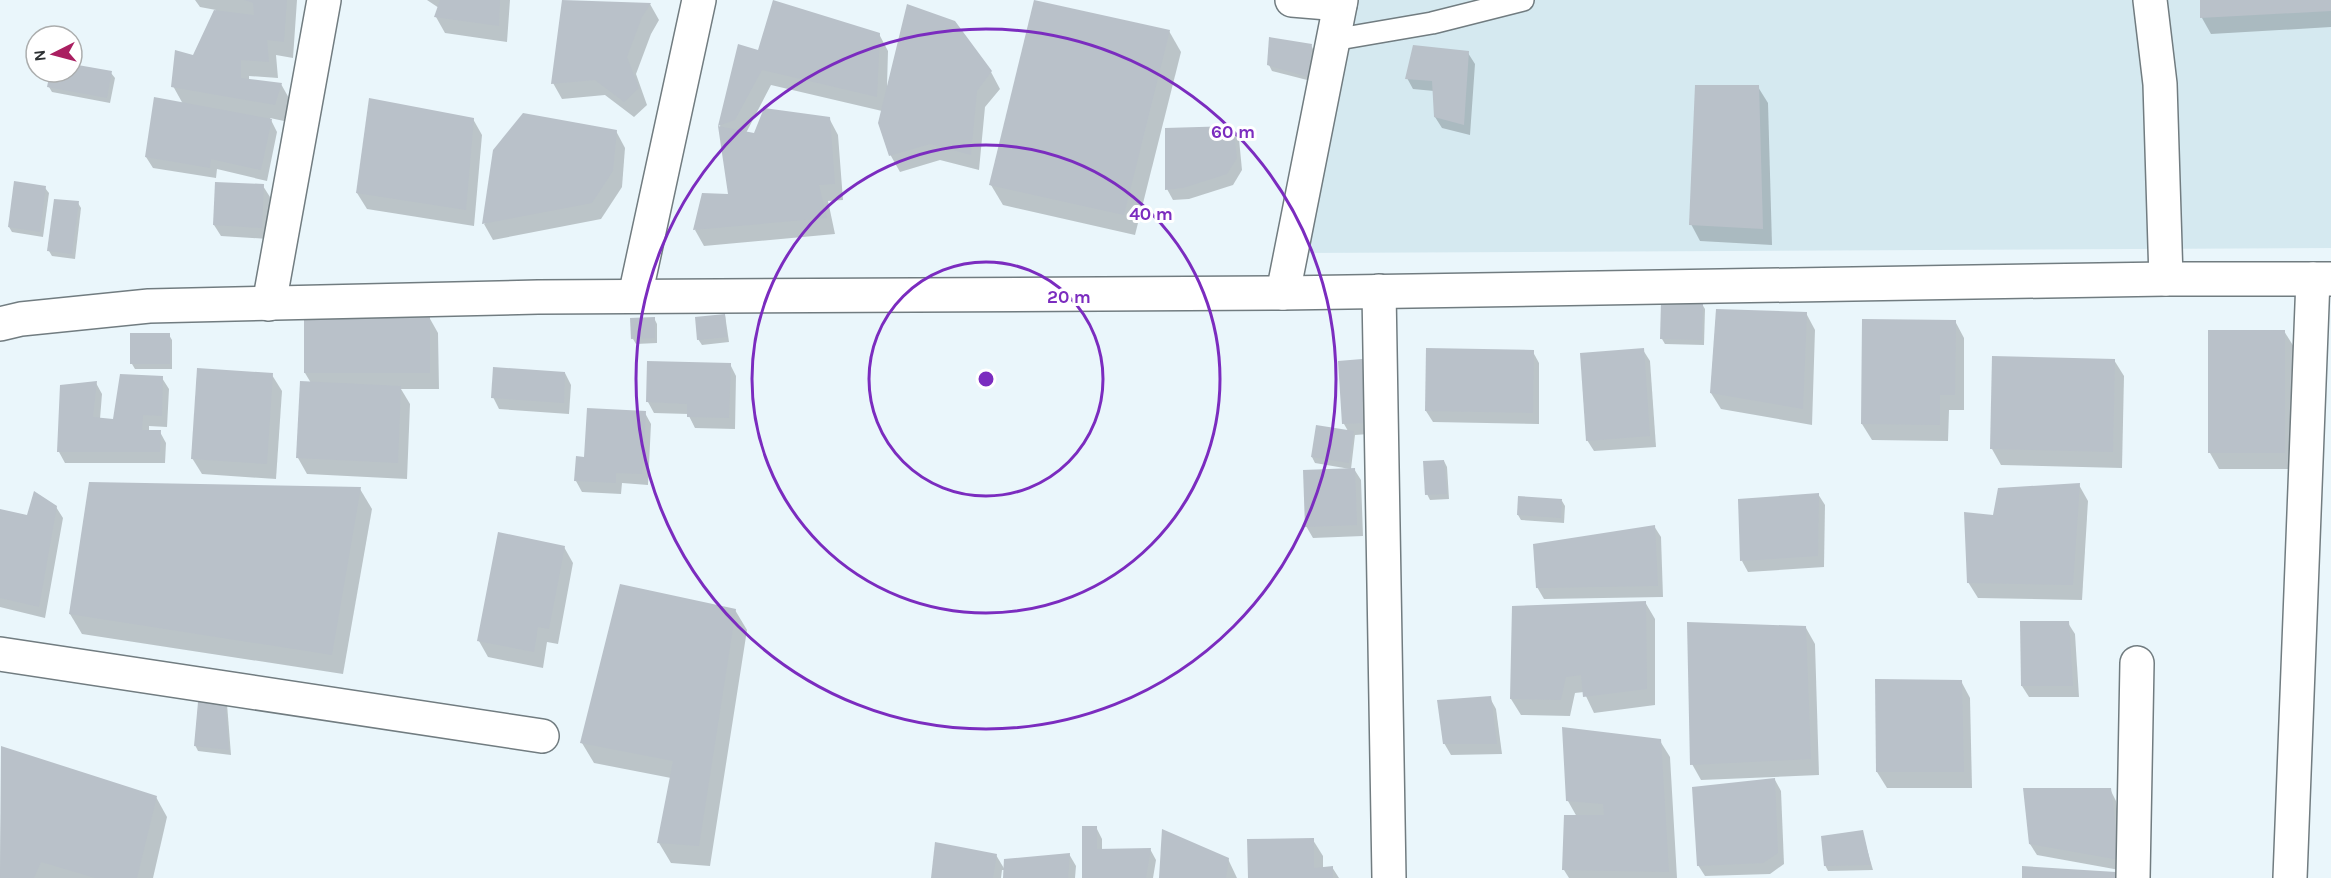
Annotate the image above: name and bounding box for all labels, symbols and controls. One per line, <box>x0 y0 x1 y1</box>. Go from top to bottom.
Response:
north arrow <box>24 24 84 84</box>
text: N <box>30 49 50 62</box>
text: 60 m <box>1211 121 1255 143</box>
text: 40 m <box>1129 203 1173 225</box>
text: 20 m <box>1047 286 1091 308</box>
centre of rings <box>976 369 996 389</box>

